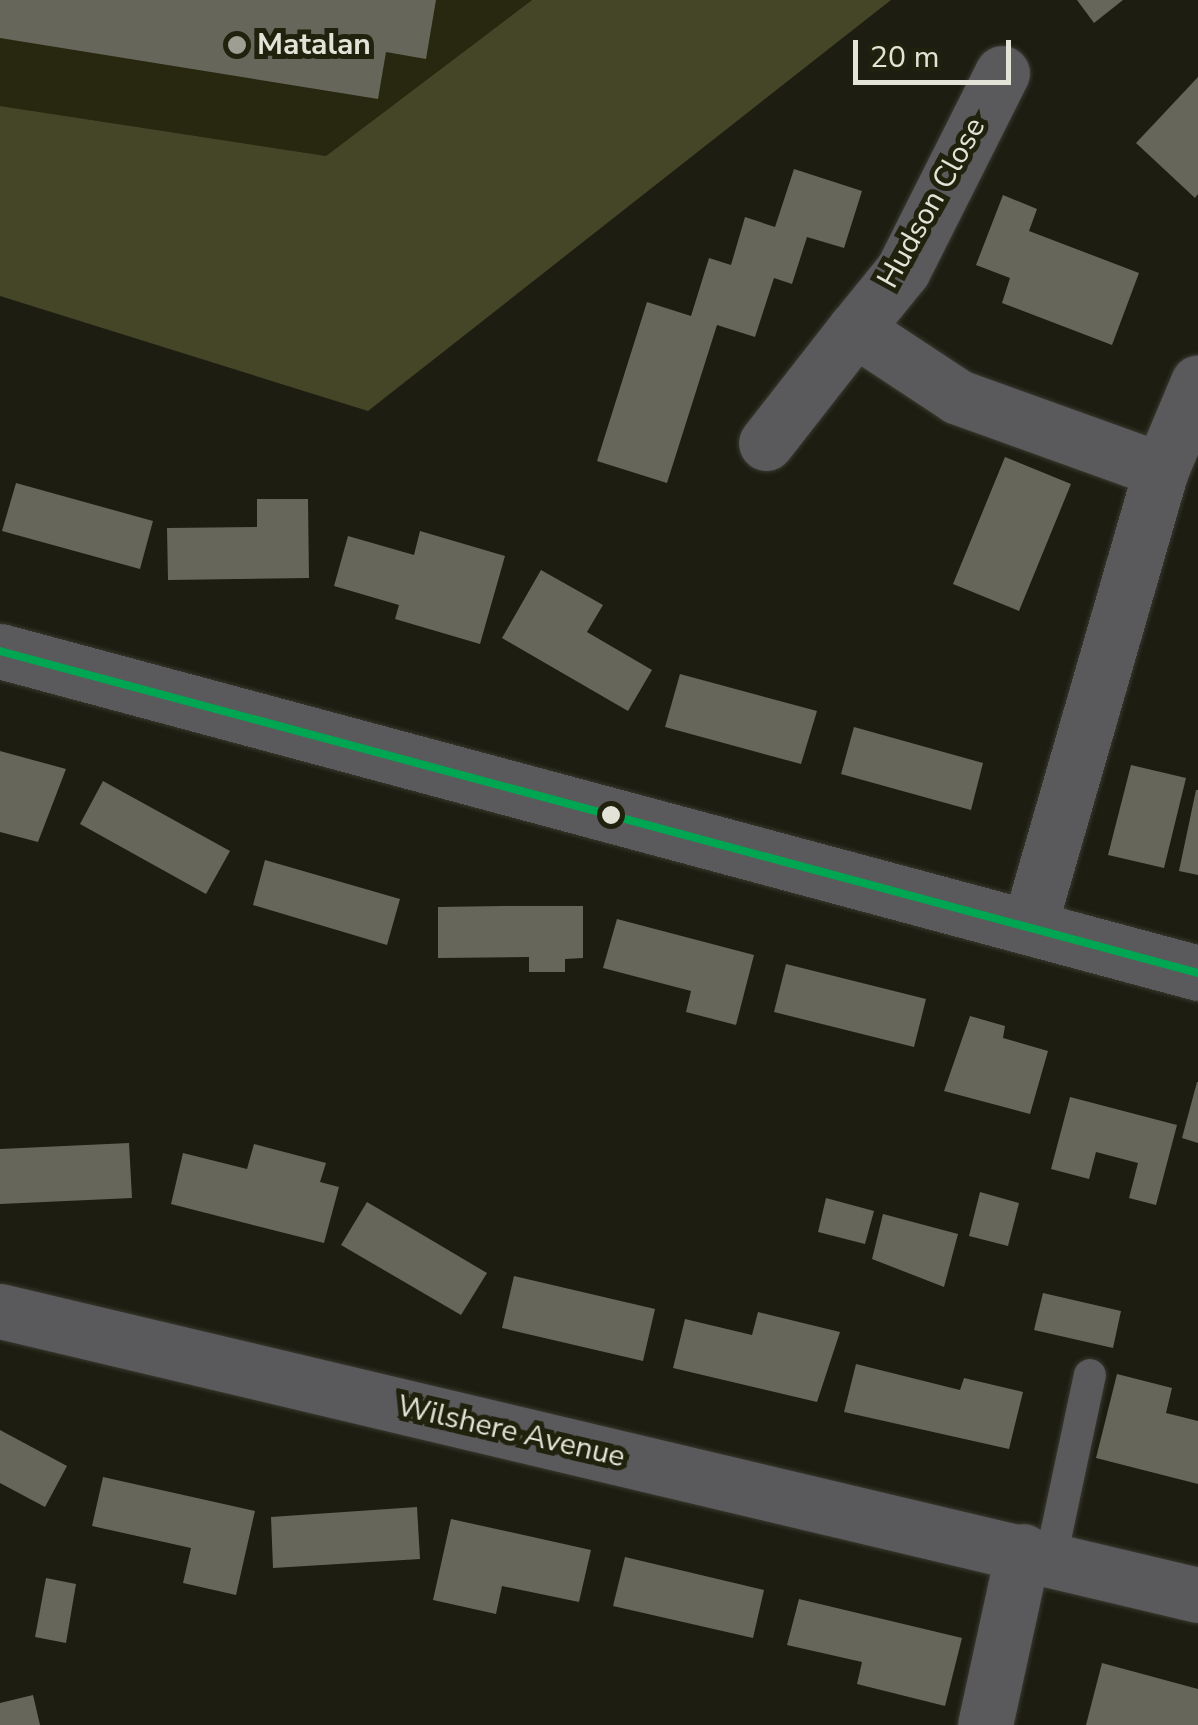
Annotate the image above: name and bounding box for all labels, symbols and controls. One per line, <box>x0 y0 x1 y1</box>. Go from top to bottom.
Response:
scale bar <box>858 20 1016 82</box>
place label: Matalan <box>257 27 371 63</box>
marker: Matalan <box>226 34 248 56</box>
text: 20 m <box>870 37 939 78</box>
street label: Hudson Close <box>870 112 994 294</box>
unlabelled marker <box>601 805 621 825</box>
street label: Wilshere Avenue <box>394 1388 628 1476</box>

